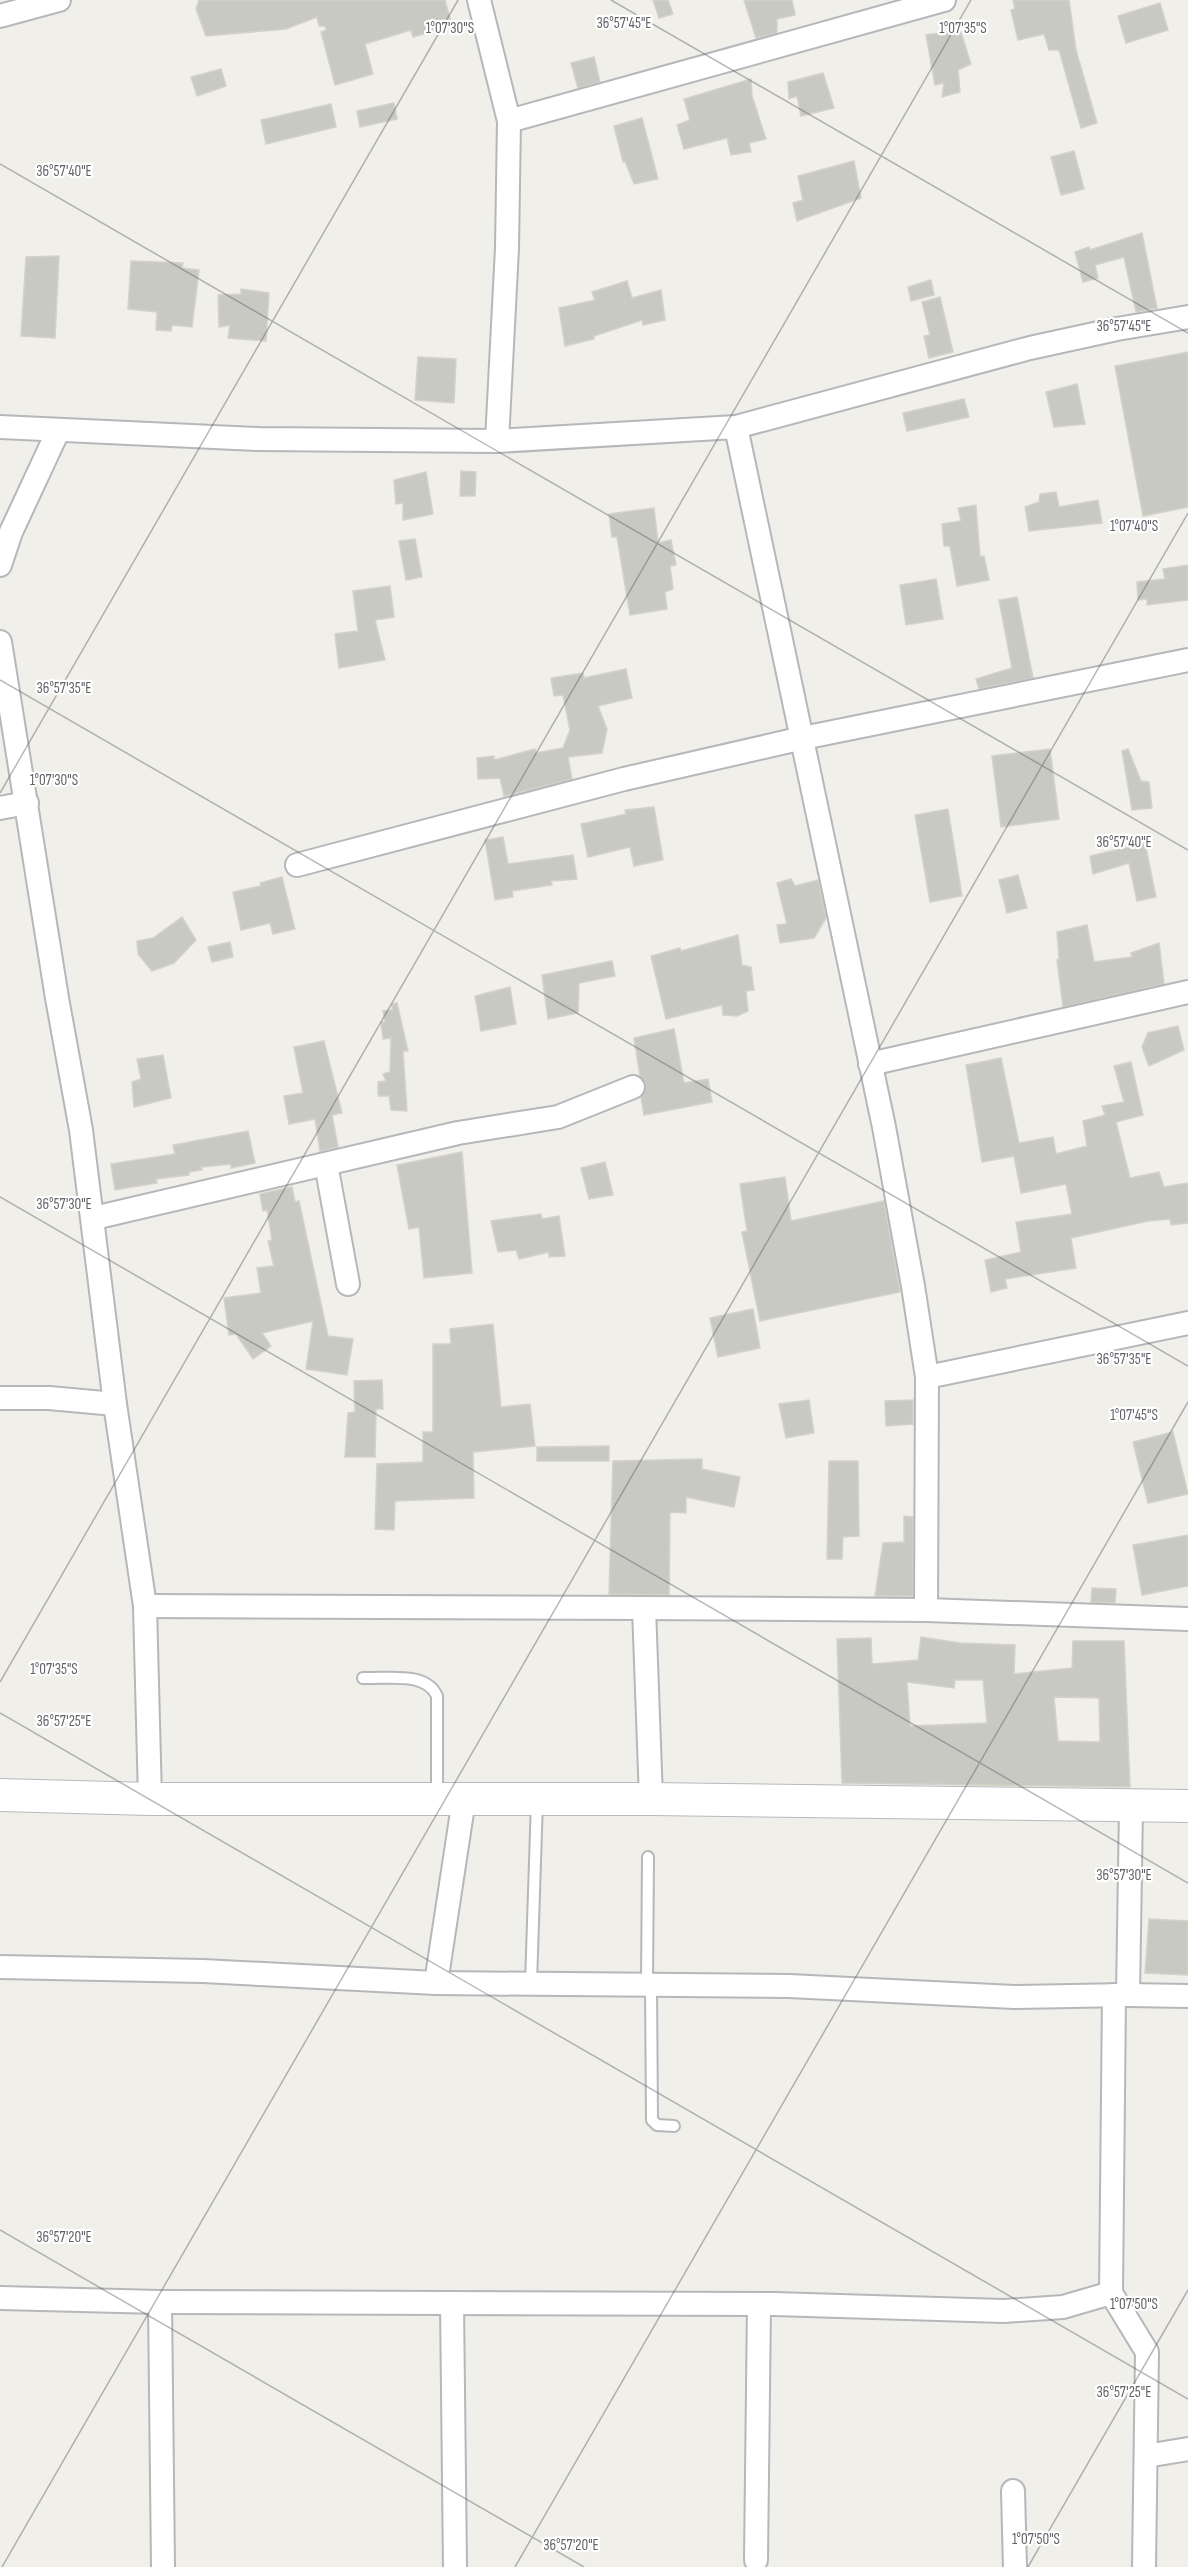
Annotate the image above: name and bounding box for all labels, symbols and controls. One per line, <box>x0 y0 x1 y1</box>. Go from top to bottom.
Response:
text: 36°57'45"E <box>597 14 651 33</box>
text: 1°07'30"S <box>426 19 474 38</box>
text: 1°07'35"S <box>939 19 987 38</box>
text: 36°57'40"E <box>36 162 92 181</box>
text: 36°57'45"E <box>1097 317 1151 336</box>
text: 1°07'40"S <box>1110 517 1158 536</box>
text: 36°57'35"E <box>37 679 91 698</box>
text: 1°07'30"S <box>30 771 78 790</box>
text: 36°57'40"E <box>1096 833 1152 852</box>
text: 36°57'30"E <box>36 1195 92 1214</box>
text: 36°57'35"E <box>1097 1350 1151 1369</box>
text: 1°07'45"S <box>1110 1406 1158 1425</box>
text: 1°07'35"S <box>30 1660 78 1679</box>
text: 36°57'25"E <box>37 1712 91 1731</box>
text: 36°57'30"E <box>1096 1866 1152 1885</box>
text: 36°57'20"E <box>36 2228 92 2247</box>
text: 1°07'50"S <box>1110 2295 1158 2314</box>
text: 36°57'25"E <box>1097 2383 1151 2402</box>
text: 1°07'50"S <box>1012 2530 1060 2549</box>
text: 36°57'20"E <box>543 2536 599 2555</box>

